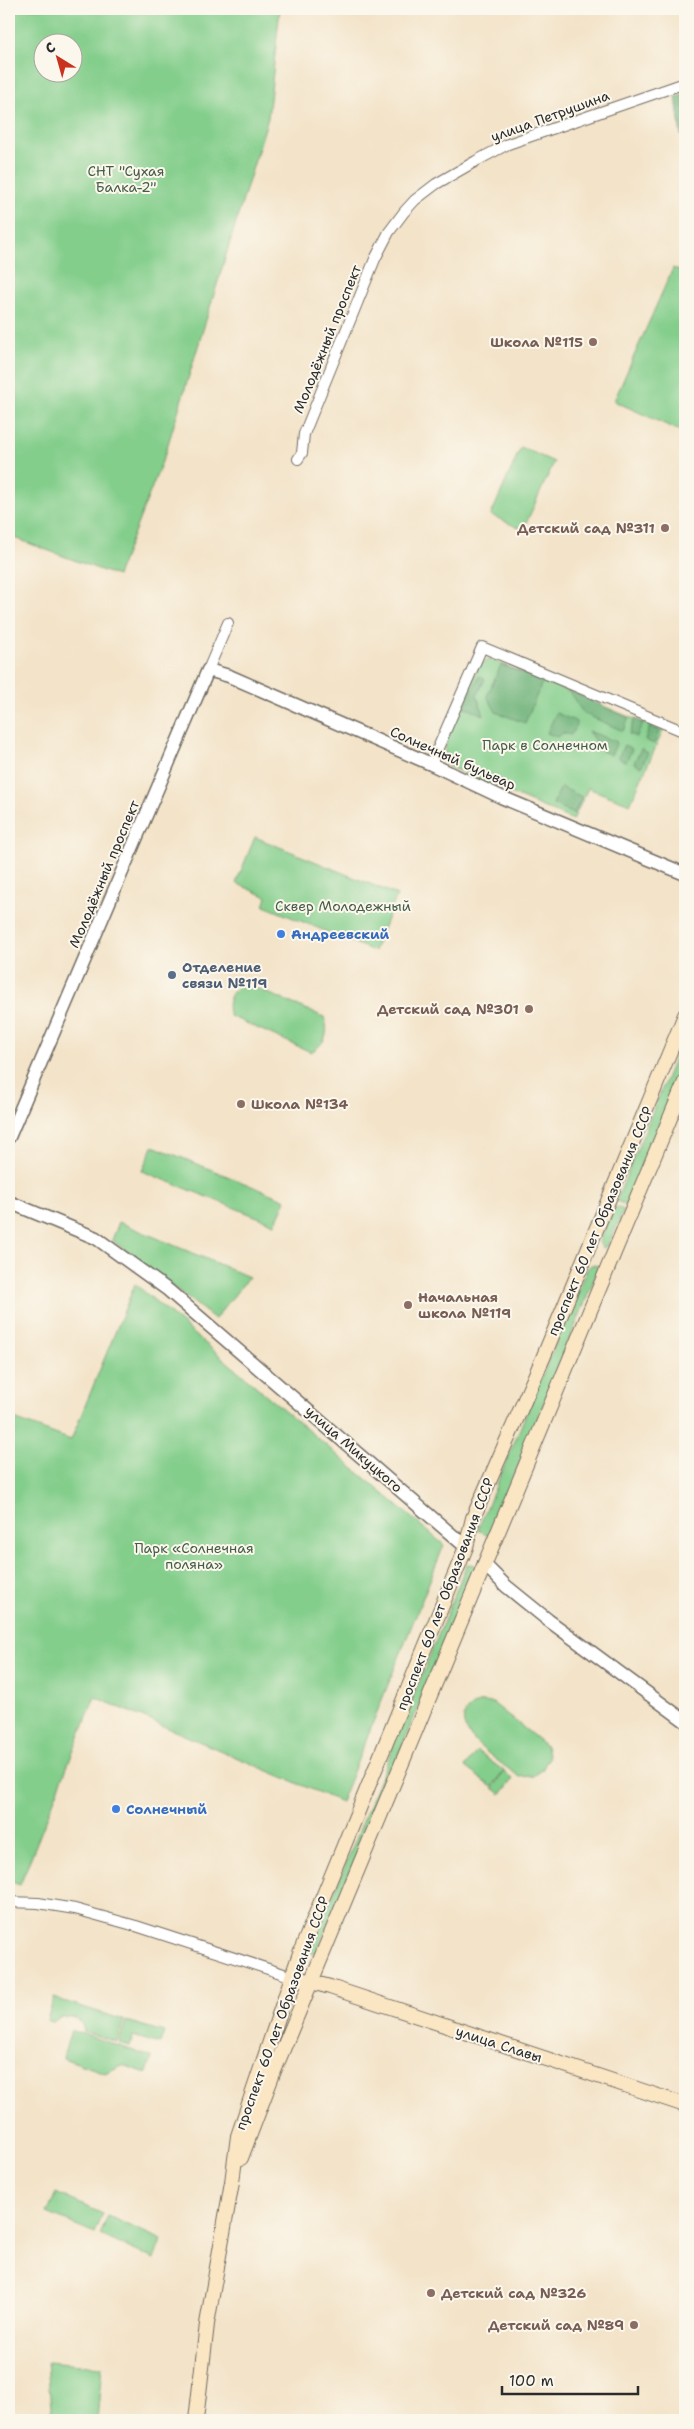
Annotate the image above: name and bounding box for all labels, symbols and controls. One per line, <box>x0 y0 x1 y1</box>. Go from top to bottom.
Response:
north arrow <box>32 32 82 82</box>
text: С <box>41 38 59 57</box>
street label: улица Петрушина <box>488 86 612 146</box>
park label: СНТ "Сухая Балка-2" <box>88 162 164 196</box>
street label: Молодёжный проспект <box>289 261 365 416</box>
place label: Школа №115 <box>490 333 583 351</box>
marker: Школа №115 <box>587 336 599 348</box>
place label: Детский сад №311 <box>517 519 655 537</box>
marker: Детский сад №311 <box>659 522 671 534</box>
street label: Солнечный бульвар <box>387 722 519 794</box>
park label: Парк в Солнечном <box>482 736 608 754</box>
street label: Молодёжный проспект <box>65 797 144 951</box>
park label: Сквер Молодежный <box>275 897 411 915</box>
place label: Андреевский <box>291 925 390 943</box>
marker: Андреевский <box>275 928 287 940</box>
place label: Отделение связи №119 <box>182 958 267 992</box>
marker: Отделение связи №119 <box>166 969 178 981</box>
place label: Детский сад №301 <box>377 1000 519 1018</box>
marker: Детский сад №301 <box>523 1003 535 1015</box>
place label: Школа №134 <box>251 1095 348 1113</box>
marker: Школа №134 <box>235 1098 247 1110</box>
street label: проспект 60 лет Образования СССР <box>543 1104 657 1338</box>
place label: Начальная школа №119 <box>418 1288 511 1322</box>
marker: Начальная школа №119 <box>402 1299 414 1311</box>
street label: улица Микуцкого <box>302 1402 406 1496</box>
street label: проспект 60 лет Образования СССР <box>392 1475 498 1713</box>
park label: Парк «Солнечная поляна» <box>134 1539 254 1573</box>
place label: Солнечный <box>126 1800 207 1818</box>
marker: Солнечный <box>110 1803 122 1815</box>
street label: проспект 60 лет Образования СССР <box>231 1894 333 2132</box>
street label: улица Славы <box>454 2022 544 2066</box>
place label: Детский сад №326 <box>441 2284 586 2302</box>
marker: Детский сад №326 <box>425 2287 437 2299</box>
place label: Детский сад №89 <box>488 2316 624 2334</box>
marker: Детский сад №89 <box>628 2319 640 2331</box>
scale bar <box>502 2364 638 2396</box>
text: 100 m <box>509 2371 554 2391</box>

